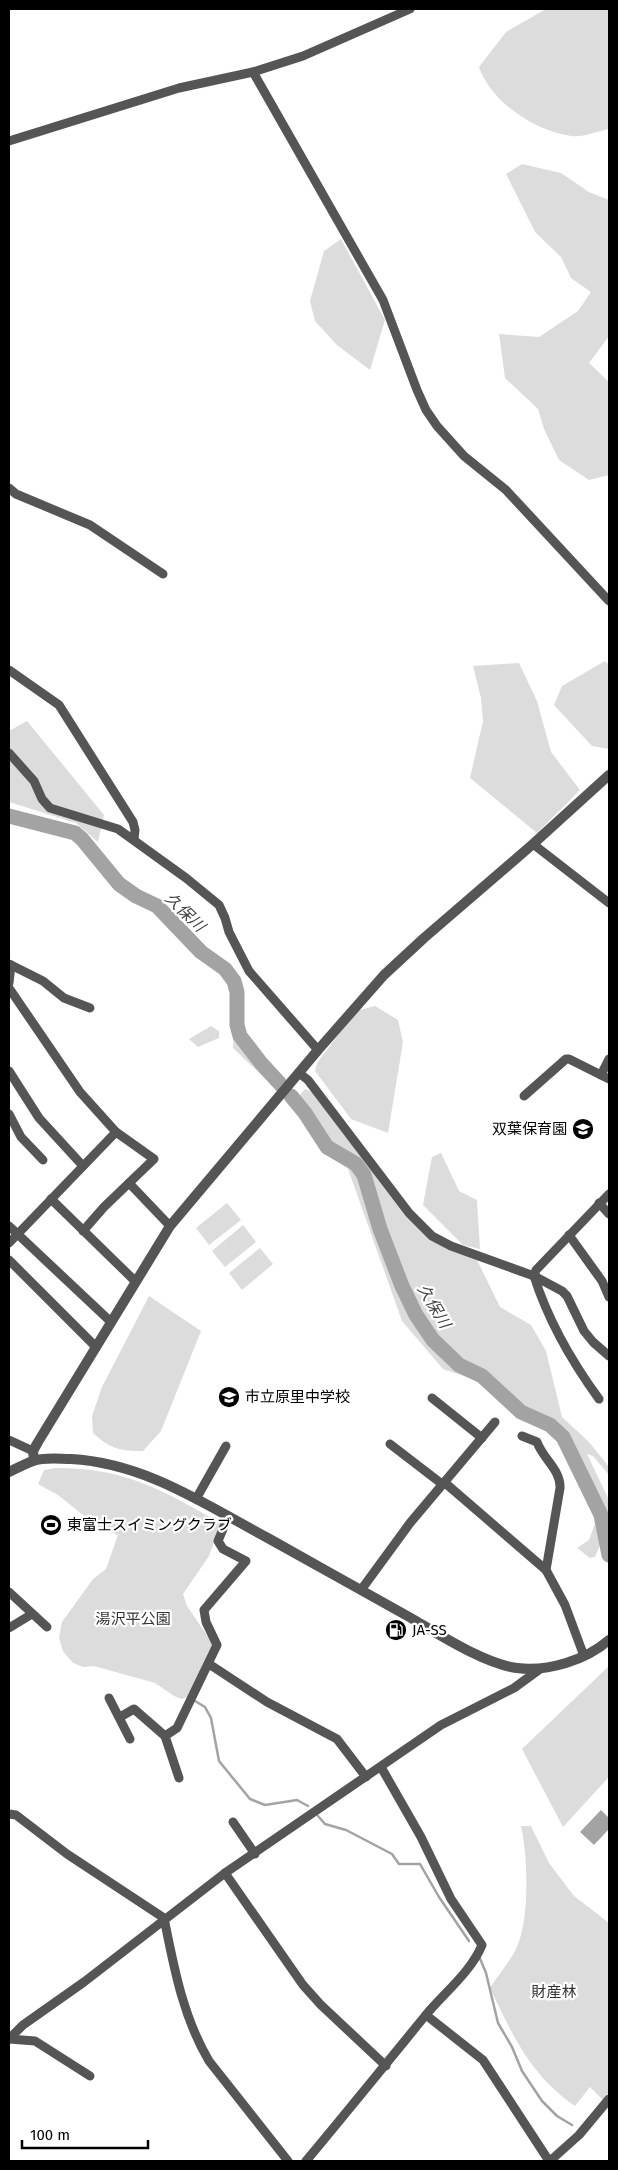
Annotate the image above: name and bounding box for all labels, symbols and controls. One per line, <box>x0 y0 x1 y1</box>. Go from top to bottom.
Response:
water label: 久保川 <box>161 888 210 937</box>
school or university icon: 双葉保育園 <box>571 1117 595 1141</box>
place label: 双葉保育園 <box>492 1120 567 1138</box>
water label: 久保川 <box>413 1281 456 1333</box>
school or university icon: 市立原里中学校 <box>217 1385 241 1409</box>
place label: 市立原里中学校 <box>245 1388 350 1406</box>
sports icon: 東富士スイミングクラブ <box>39 1513 63 1537</box>
place label: 東富士スイミングクラブ <box>67 1516 232 1534</box>
park label: 湯沢平公園 <box>95 1610 171 1628</box>
fuel station icon: JA-SS <box>384 1618 408 1642</box>
place label: JA-SS <box>412 1621 447 1639</box>
park label: 財産林 <box>531 1983 577 2001</box>
scale bar <box>22 2118 149 2150</box>
text: 100 m <box>30 2126 70 2144</box>

